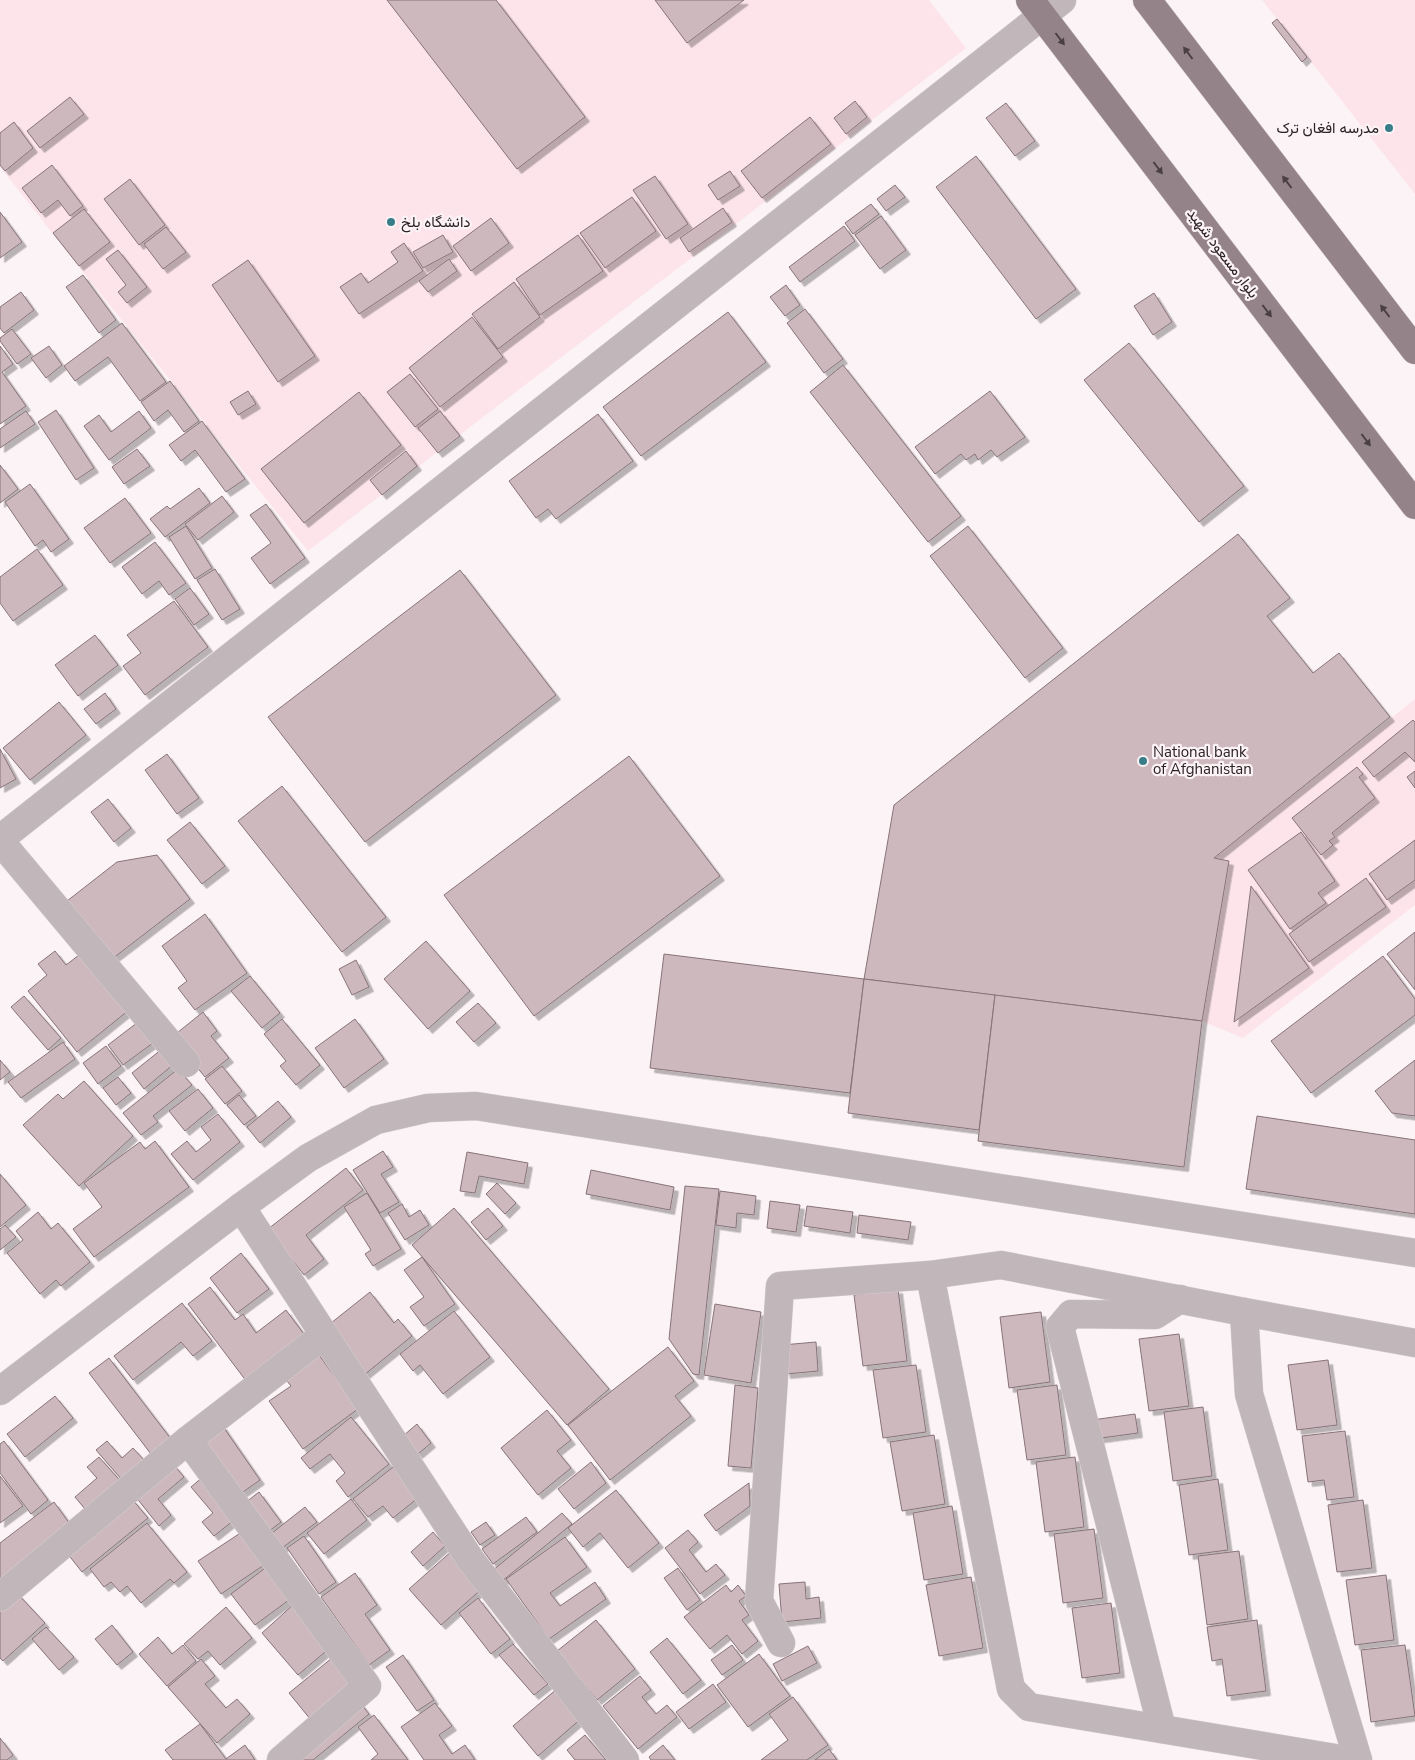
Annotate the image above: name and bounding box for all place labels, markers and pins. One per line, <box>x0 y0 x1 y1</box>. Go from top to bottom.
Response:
place label: مدرسه افغان ترک <box>1277 118 1379 138</box>
marker: مدرسه افغان ترک <box>1383 122 1395 134</box>
place label: دانشگاه بلخ <box>401 212 471 233</box>
marker: دانشگاه بلخ <box>385 216 397 228</box>
place label: National bank of Afghanistan <box>1153 742 1252 779</box>
marker: National bank of Afghanistan <box>1137 755 1149 767</box>

